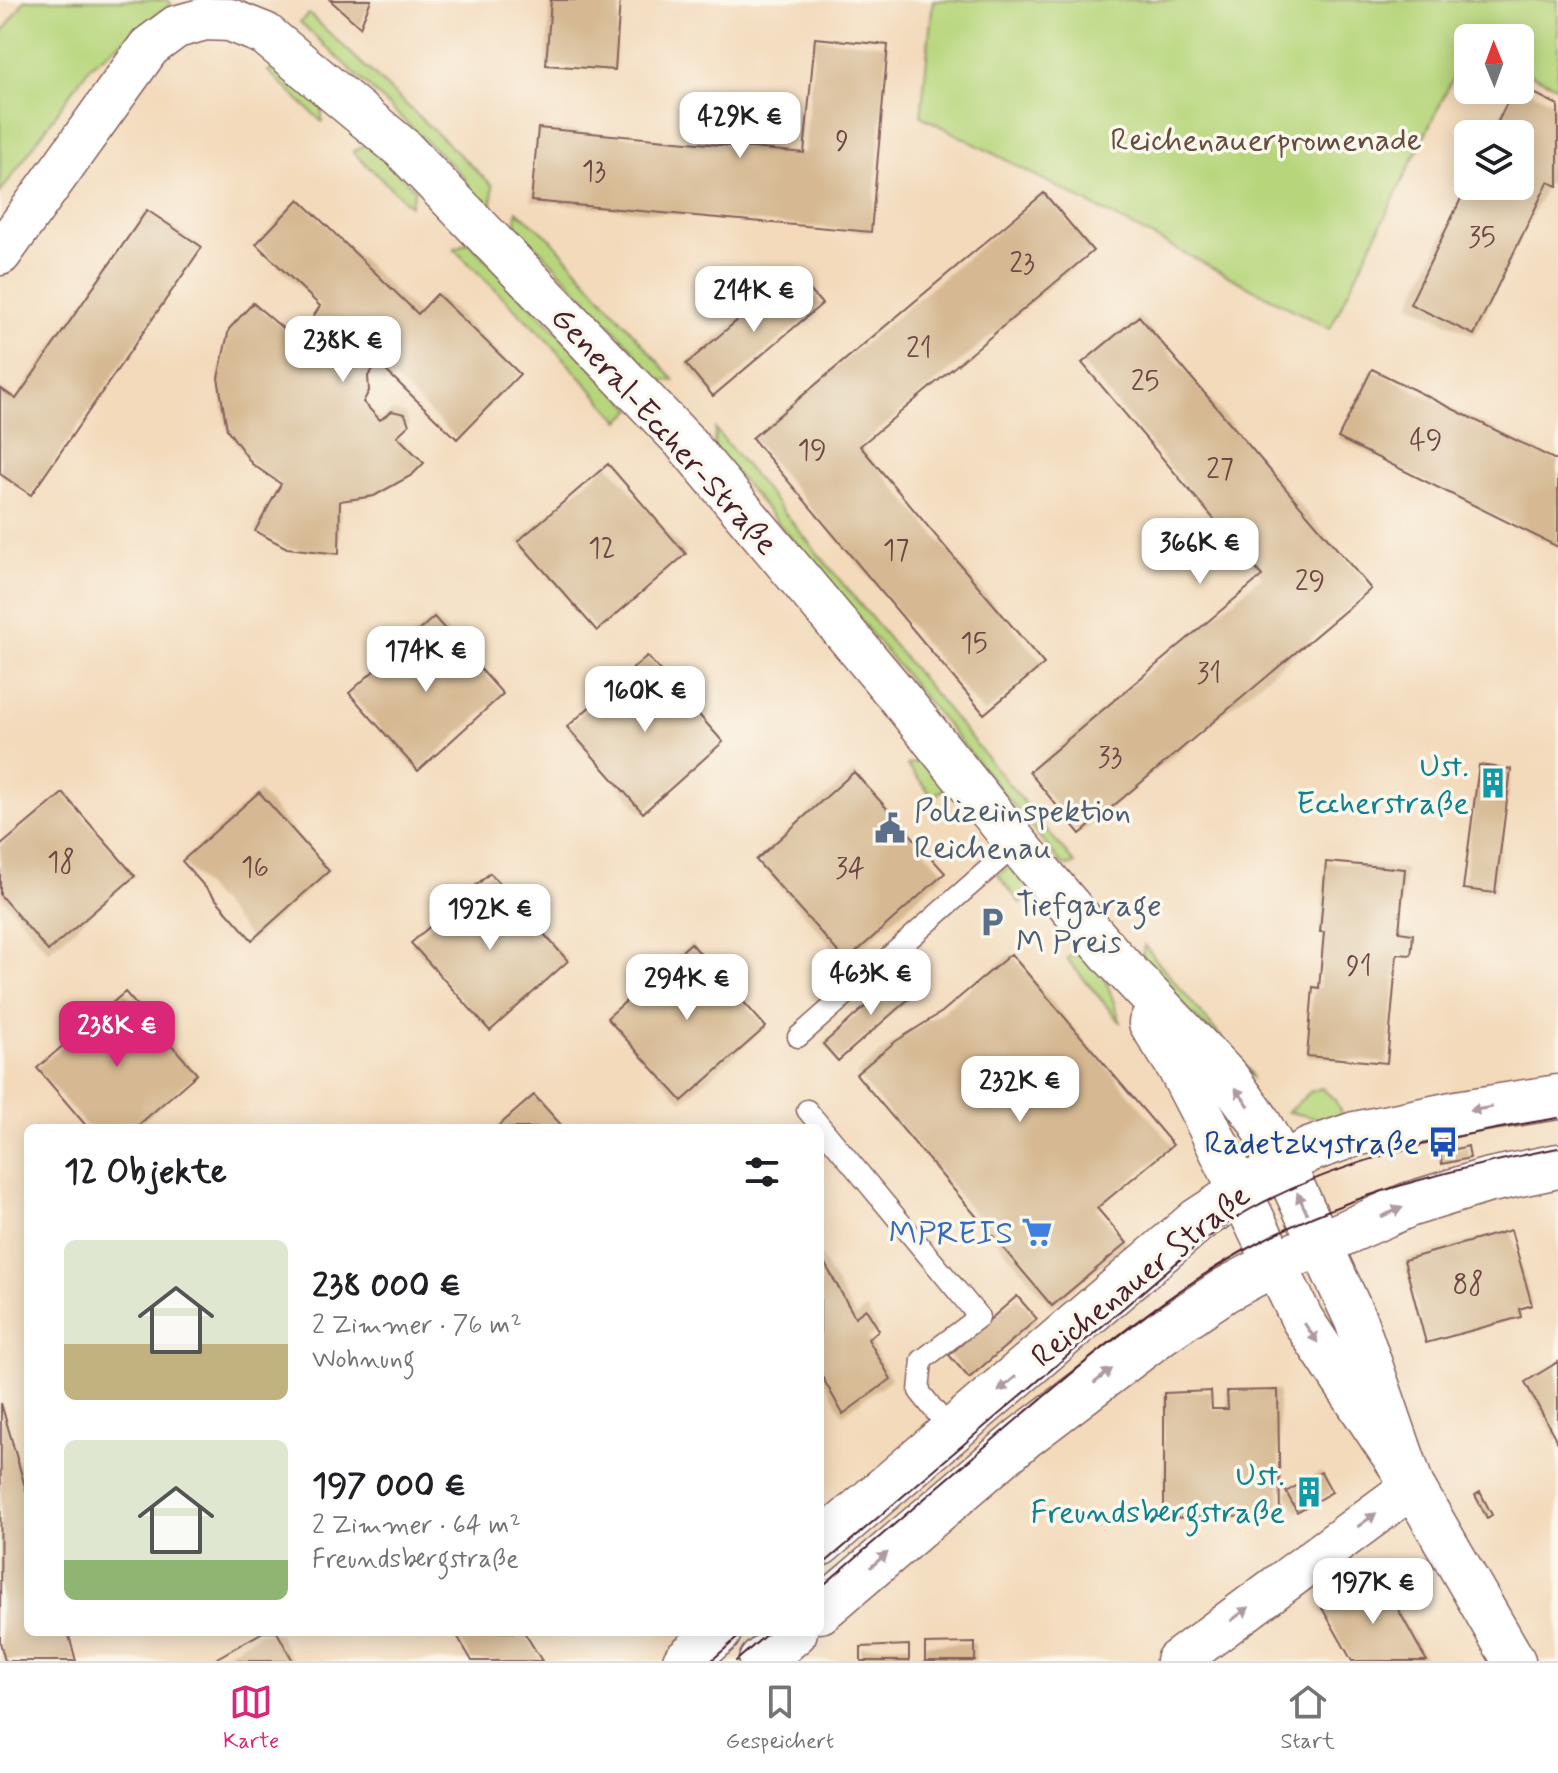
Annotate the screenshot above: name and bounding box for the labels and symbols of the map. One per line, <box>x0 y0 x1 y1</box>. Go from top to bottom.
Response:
north arrow <box>1454 24 1534 104</box>
pin: 429K € <box>675 92 805 160</box>
park label: Reichenauerpromenade <box>1110 120 1422 162</box>
house number: 9 <box>835 124 849 161</box>
house number: 13 <box>582 154 606 191</box>
house number: 35 <box>1468 220 1496 257</box>
house number: 23 <box>1009 246 1035 283</box>
pin: 214K € <box>689 266 819 334</box>
street label: General-Eccher-Straße <box>541 298 786 565</box>
pin: 238K € <box>278 316 408 384</box>
house number: 21 <box>906 331 932 368</box>
house number: 25 <box>1131 364 1159 401</box>
house number: 49 <box>1410 423 1442 460</box>
house number: 19 <box>797 433 827 470</box>
house number: 27 <box>1206 452 1234 489</box>
pin: 366K € <box>1135 518 1265 586</box>
house number: 12 <box>588 531 616 568</box>
house number: 17 <box>883 533 909 570</box>
house number: 29 <box>1295 564 1325 601</box>
pin: 174K € <box>361 626 491 694</box>
house number: 15 <box>960 626 988 663</box>
house number: 31 <box>1197 656 1221 693</box>
pin: 160K € <box>580 666 710 734</box>
house number: 33 <box>1098 740 1122 777</box>
place label: Ust. Eccherstraße <box>1296 746 1469 825</box>
building icon: Ust. Eccherstraße <box>1476 766 1510 800</box>
place label: Polizeiinspektion Reichenau <box>914 791 1131 870</box>
public building icon: Polizeiinspektion Reichenau <box>873 811 907 845</box>
house number: 18 <box>47 845 75 882</box>
house number: 16 <box>241 850 269 887</box>
house number: 34 <box>835 851 865 888</box>
pin: 192K € <box>425 884 555 952</box>
place label: Tiefgarage M Preis <box>1016 885 1162 964</box>
parking icon: Tiefgarage M Preis <box>975 905 1009 939</box>
pin: 463K € <box>806 949 936 1017</box>
house number: 91 <box>1346 949 1372 986</box>
pin: 294K € <box>622 954 752 1022</box>
pin: 238K € <box>52 1001 182 1069</box>
pin: 232K € <box>955 1056 1085 1124</box>
one-way arrow <box>1235 1087 1251 1108</box>
one-way arrow <box>1468 1103 1493 1115</box>
place label: Radetzkystraße <box>1204 1123 1419 1165</box>
bus stop icon: Radetzkystraße <box>1426 1125 1460 1159</box>
street label: Reichenauer Straße <box>1023 1175 1259 1378</box>
one-way arrow <box>1295 1192 1309 1215</box>
one-way arrow <box>1380 1205 1404 1218</box>
place label: MPREIS <box>889 1213 1013 1255</box>
supermarket icon: MPREIS <box>1020 1215 1054 1249</box>
house number: 88 <box>1452 1267 1484 1304</box>
one-way arrow <box>1303 1322 1318 1343</box>
one-way arrow <box>1092 1369 1113 1385</box>
one-way arrow <box>997 1375 1017 1392</box>
place label: Ust. Freundsbergstraße <box>1030 1455 1285 1537</box>
building icon: Ust. Freundsbergstraße <box>1292 1475 1326 1509</box>
one-way arrow <box>1356 1513 1377 1529</box>
one-way arrow <box>869 1551 889 1569</box>
pin: 197K € <box>1308 1558 1438 1626</box>
one-way arrow <box>1230 1607 1250 1623</box>

